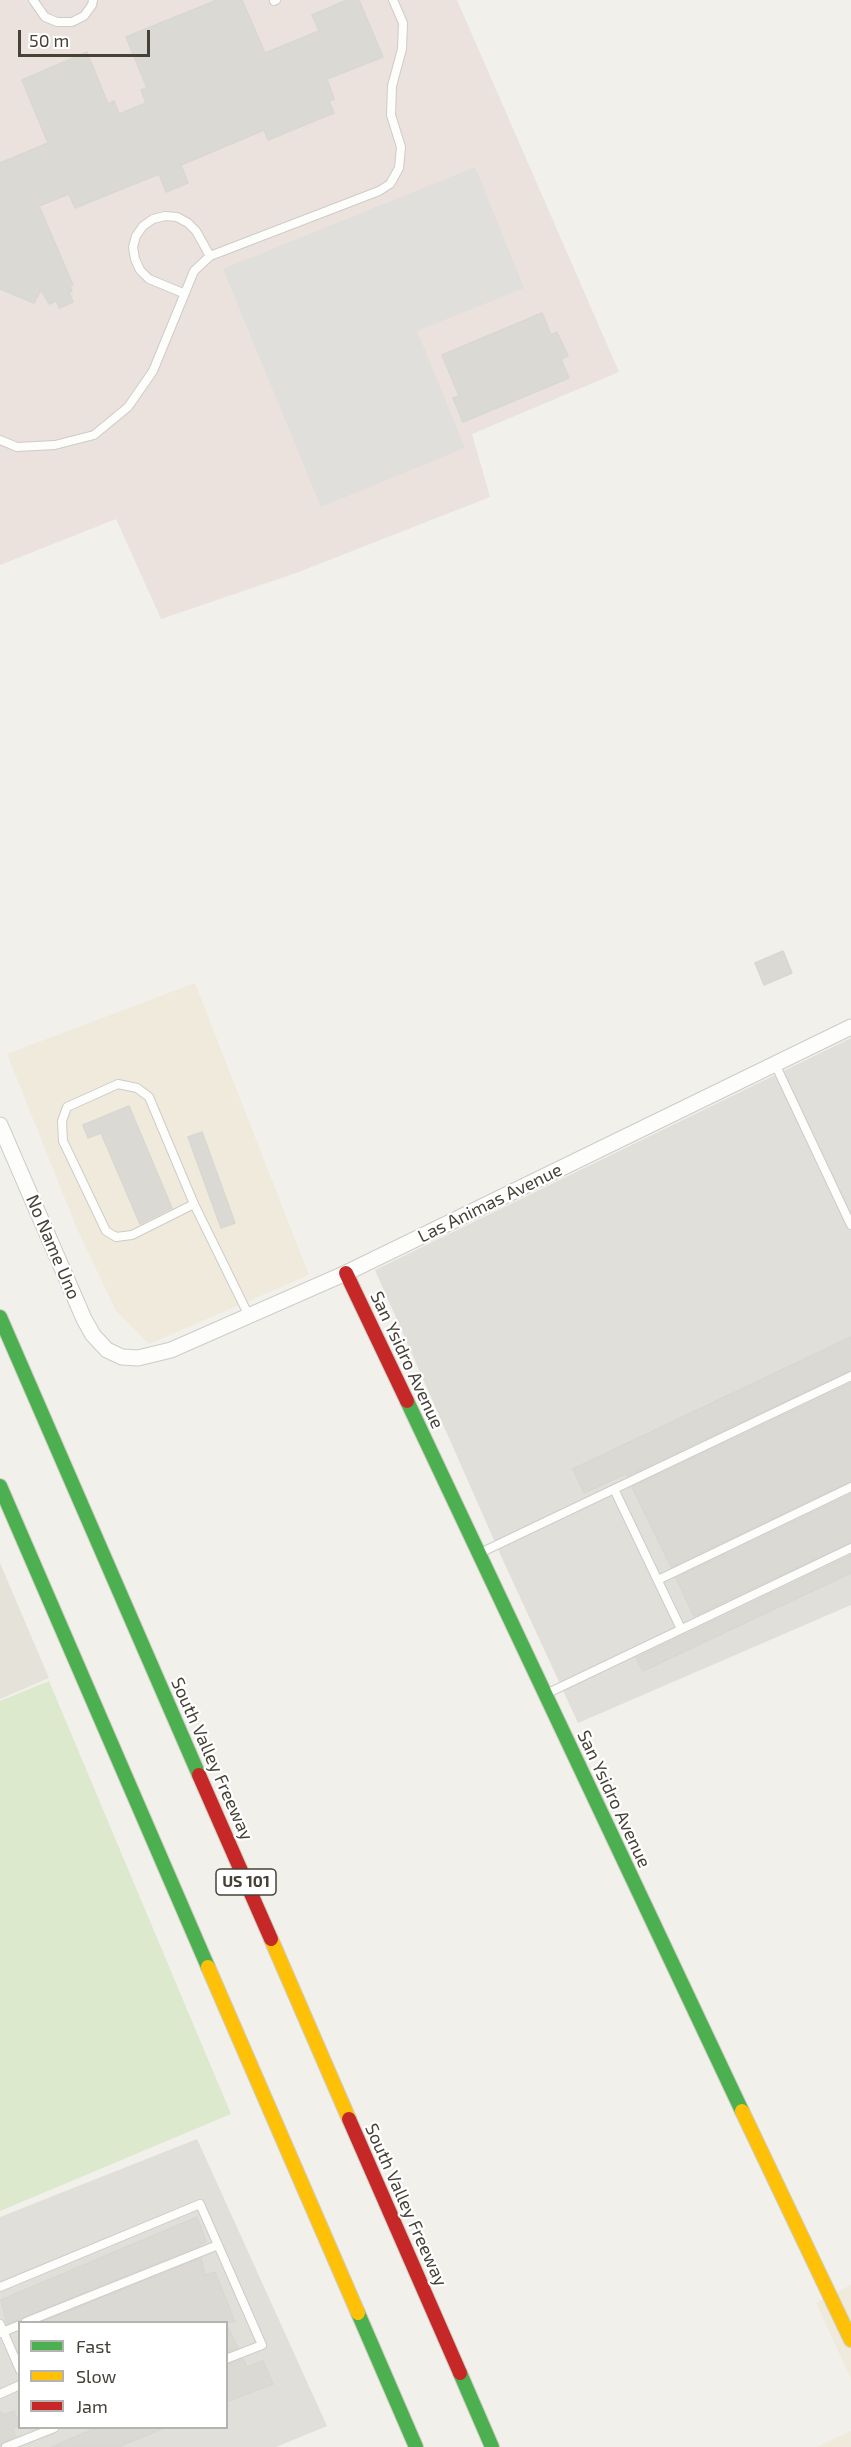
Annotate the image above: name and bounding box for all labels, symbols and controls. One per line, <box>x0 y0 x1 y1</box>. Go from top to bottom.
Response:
scale bar <box>21 18 153 56</box>
text: 50 m <box>29 29 69 51</box>
street label: Las Animas Avenue <box>414 1159 566 1247</box>
street label: No Name Uno <box>21 1191 85 1303</box>
street label: San Ysidro Avenue <box>366 1288 448 1432</box>
street label: South Valley Freeway <box>166 1674 258 1844</box>
street label: San Ysidro Avenue <box>573 1727 655 1871</box>
road number: US 101 <box>216 1869 276 1895</box>
street label: South Valley Freeway <box>360 2120 452 2290</box>
legend <box>18 2321 228 2429</box>
text: Fast <box>76 2335 111 2357</box>
text: Slow <box>76 2365 116 2387</box>
text: Jam <box>76 2395 108 2417</box>

